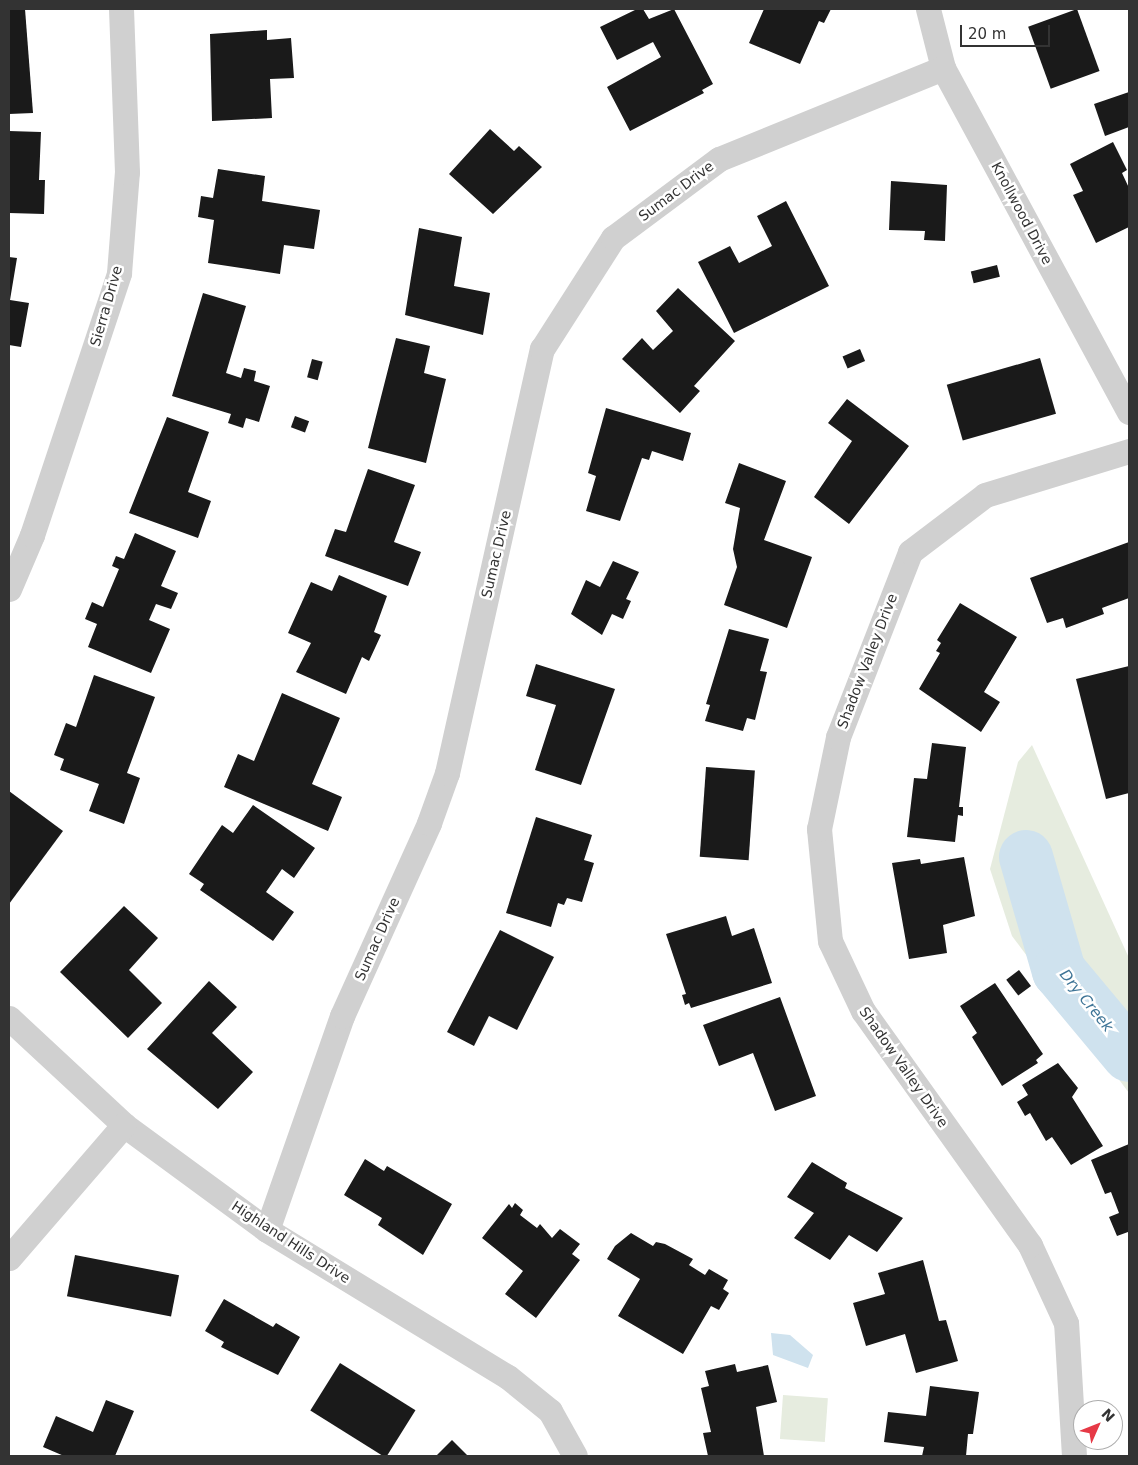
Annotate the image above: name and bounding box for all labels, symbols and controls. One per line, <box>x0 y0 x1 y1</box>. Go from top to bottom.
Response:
scale bar <box>963 15 1053 47</box>
text: 20 m <box>968 25 1006 43</box>
street label: Sumac Drive <box>635 157 717 225</box>
street label: Knollwood Drive <box>988 159 1056 267</box>
street label: Sierra Drive <box>86 264 126 348</box>
street label: Sumac Drive <box>478 509 514 599</box>
street label: Shadow Valley Drive <box>833 591 901 731</box>
street label: Sumac Drive <box>351 895 403 983</box>
water label: Dry Creek <box>1055 966 1117 1036</box>
street label: Shadow Valley Drive <box>856 1004 952 1130</box>
street label: Highland Hills Drive <box>229 1197 353 1287</box>
north arrow <box>1073 1400 1123 1450</box>
text: N <box>1098 1406 1118 1425</box>

